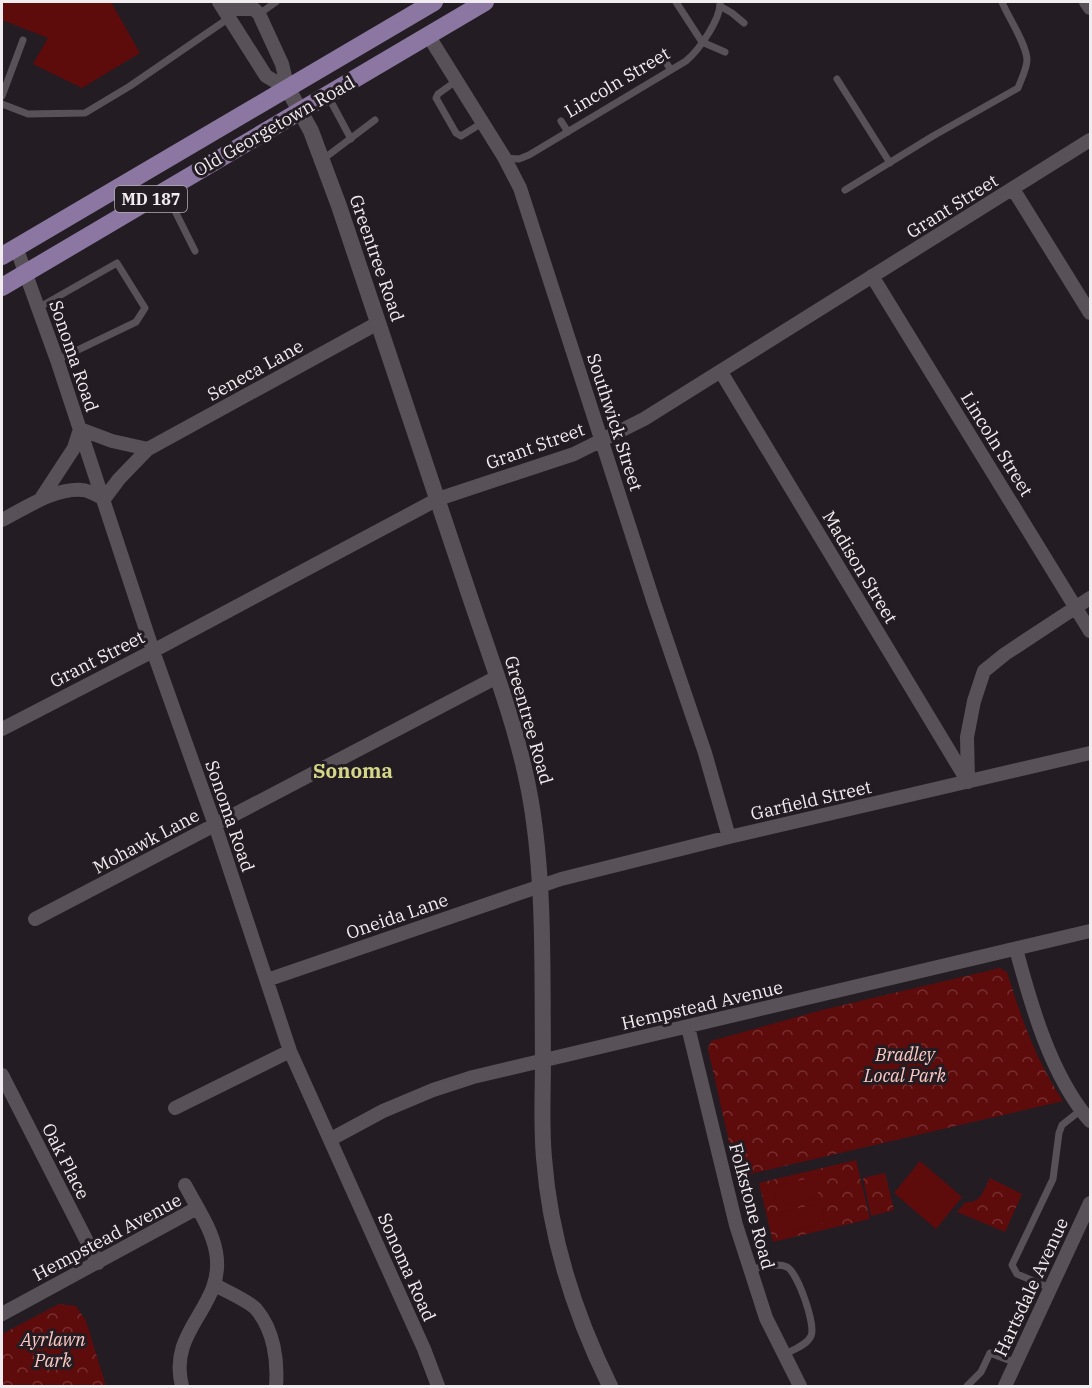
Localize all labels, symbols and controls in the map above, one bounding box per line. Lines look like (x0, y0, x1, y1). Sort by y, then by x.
street label: Lincoln Street (560, 42, 674, 122)
street label: Old Georgetown Road (189, 70, 359, 182)
street label: Grant Street (902, 169, 1002, 243)
road number: MD 187 (115, 186, 187, 212)
street label: Greentree Road (345, 192, 409, 324)
street label: Sonoma Road (44, 297, 104, 415)
street label: Seneca Lane (203, 334, 307, 406)
street label: Southwick Street (582, 350, 648, 494)
street label: Lincoln Street (956, 388, 1038, 500)
street label: Grant Street (482, 418, 588, 474)
street label: Madison Street (817, 507, 903, 627)
street label: Grant Street (46, 625, 148, 693)
street label: Greentree Road (500, 653, 558, 787)
street label: Sonoma Road (200, 757, 260, 875)
district label: Sonoma (313, 757, 393, 784)
street label: Garfield Street (748, 775, 874, 825)
street label: Mohawk Lane (89, 803, 203, 879)
street label: Oneida Lane (343, 888, 451, 944)
street label: Hempstead Avenue (619, 975, 785, 1035)
park label: Bradley Local Park (863, 1043, 947, 1087)
street label: Oak Place (37, 1119, 95, 1203)
street label: Folkstone Road (724, 1140, 780, 1272)
street label: Hempstead Avenue (29, 1188, 185, 1286)
street label: Sonoma Road (373, 1209, 441, 1325)
street label: Hartsdale Avenue (989, 1214, 1073, 1360)
park label: Ayrlawn Park (20, 1328, 86, 1372)

